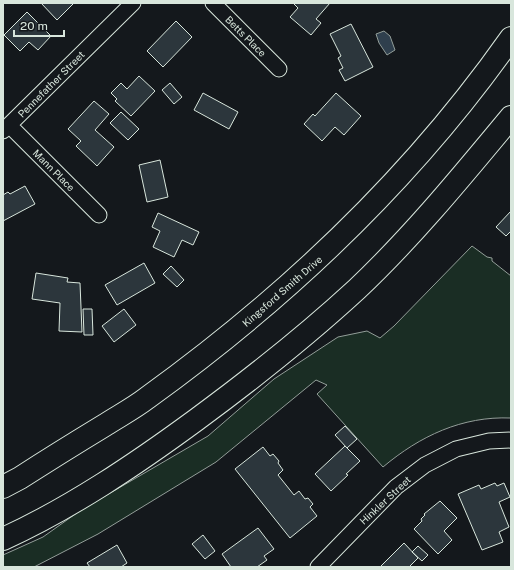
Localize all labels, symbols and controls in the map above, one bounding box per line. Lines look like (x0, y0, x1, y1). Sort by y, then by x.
scale bar (14, 12, 64, 38)
street label: Betts Place (223, 13, 269, 59)
text: 20 m (20, 19, 48, 33)
street label: Pennefather Street (15, 48, 87, 120)
street label: Mann Place (31, 147, 78, 194)
street label: Kingsford Smith Drive (240, 253, 325, 329)
street label: Hinkler Street (357, 473, 413, 527)

